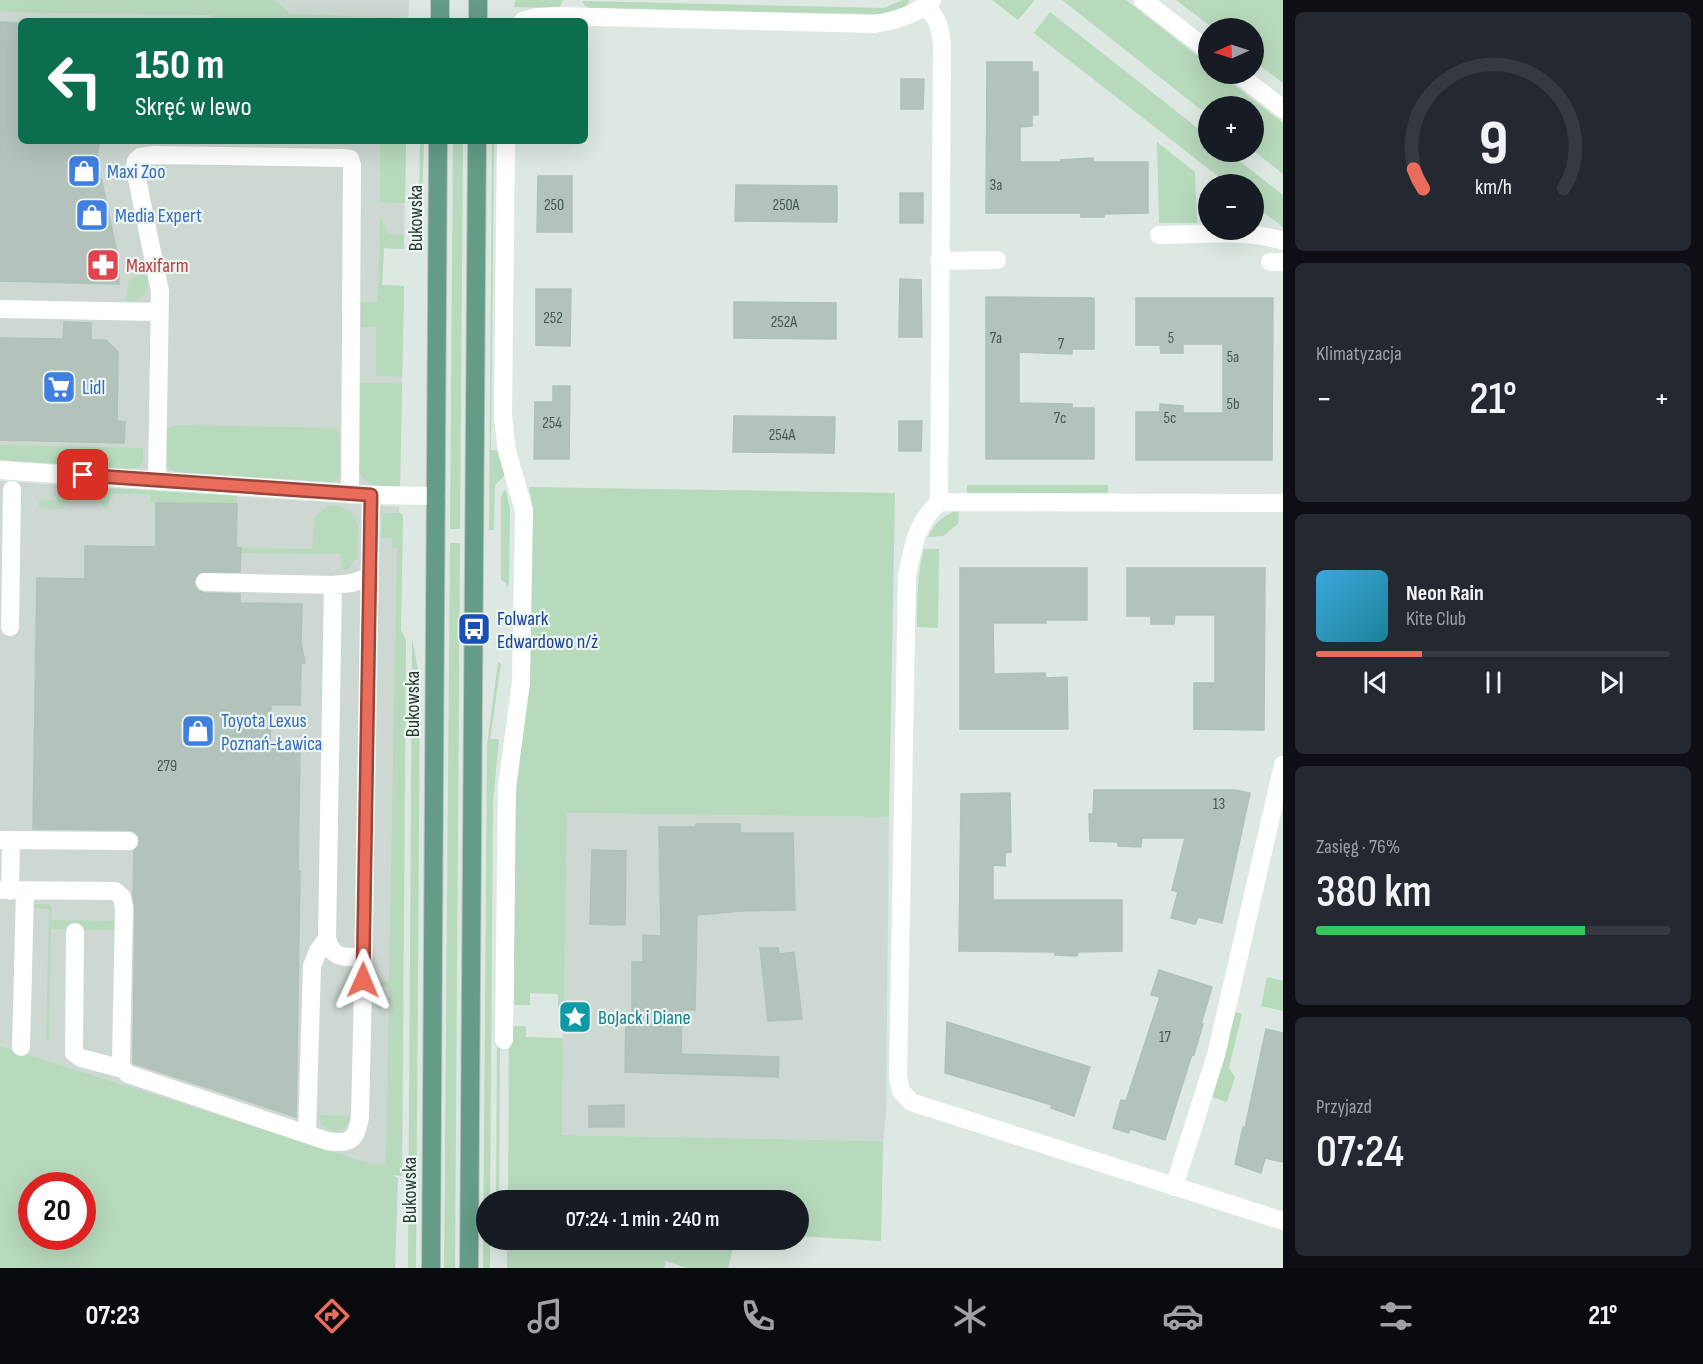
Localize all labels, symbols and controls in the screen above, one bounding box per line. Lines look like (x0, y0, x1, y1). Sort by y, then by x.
north arrow (1198, 18, 1264, 84)
map controls (1198, 18, 1264, 240)
text: 150 m (135, 40, 224, 91)
icon: left (36, 42, 114, 120)
text: Skręć w lewo (135, 91, 252, 123)
button: + (1198, 96, 1264, 162)
text: 9 (1478, 107, 1508, 182)
shop icon: Maxi Zoo (66, 153, 102, 189)
place label: Maxi Zoo (107, 160, 165, 184)
button: − (1198, 174, 1264, 240)
text: km/h (1474, 175, 1512, 200)
house number: 3a (990, 176, 1002, 195)
street label: Bukowska (404, 185, 428, 251)
house number: 250 (544, 196, 564, 215)
house number: 250A (773, 196, 800, 215)
shop icon: Media Expert (74, 197, 110, 233)
place label: Media Expert (115, 204, 202, 228)
pharmacy icon: Maxifarm (85, 247, 121, 283)
place label: Maxifarm (126, 254, 189, 278)
house number: 252 (543, 309, 563, 328)
house number: 252A (771, 313, 797, 332)
house number: 7a (990, 329, 1002, 348)
house number: 5 (1168, 329, 1174, 348)
house number: 7 (1058, 335, 1065, 354)
text: Klimatyzacja (1316, 342, 1402, 366)
house number: 5a (1227, 348, 1239, 367)
supermarket icon: Lidl (41, 369, 77, 405)
text: 21° (1469, 372, 1517, 427)
place label: Lidl (82, 376, 105, 400)
text: − (1316, 379, 1332, 419)
text: + (1654, 379, 1670, 419)
house number: 5b (1226, 395, 1240, 414)
house number: 7c (1054, 409, 1066, 428)
house number: 5c (1164, 409, 1176, 428)
house number: 254 (542, 414, 562, 433)
house number: 254A (769, 426, 795, 445)
pin (57, 449, 108, 500)
icon: arrive (66, 458, 99, 491)
text: Neon Rain (1406, 580, 1484, 607)
place label: Folwark Edwardowo n/ż (497, 607, 598, 654)
text: Kite Club (1406, 607, 1466, 631)
bus stop icon: Folwark Edwardowo n/ż (456, 611, 492, 647)
icon: previous (1359, 666, 1392, 699)
icon: pause (1477, 666, 1510, 699)
icon: next (1595, 666, 1628, 699)
street label: Bukowska (401, 671, 425, 737)
place label: Toyota Lexus Poznań-Ławica (221, 709, 322, 756)
shop icon: Toyota Lexus Poznań-Ławica (180, 713, 216, 749)
house number: 279 (157, 757, 177, 776)
house number: 13 (1213, 795, 1225, 814)
text: Zasięg · 76% (1316, 835, 1400, 859)
text: 380 km (1316, 865, 1432, 920)
position arrow (331, 948, 395, 1012)
place icon: BoJack i Diane (557, 999, 593, 1035)
place label: BoJack i Diane (598, 1006, 691, 1030)
house number: 17 (1159, 1028, 1172, 1047)
text: Przyjazd (1316, 1095, 1372, 1119)
text: 07:24 (1316, 1125, 1404, 1180)
street label: Bukowska (398, 1157, 422, 1223)
speed limit sign: 20 (18, 1172, 96, 1250)
text: 07:24 · 1 min · 240 m (566, 1206, 719, 1233)
icon: directions (311, 1295, 353, 1337)
icon: music (524, 1295, 566, 1337)
icon: phone (737, 1295, 779, 1337)
icon: climate (949, 1295, 991, 1337)
icon: car (1162, 1295, 1204, 1337)
icon: filters (1375, 1295, 1417, 1337)
text: 07:23 (85, 1300, 140, 1332)
text: 21° (1588, 1300, 1617, 1332)

